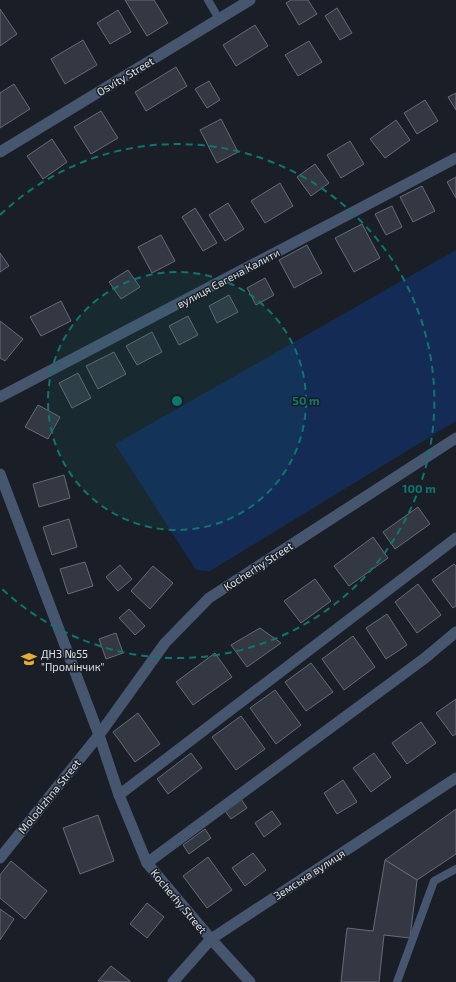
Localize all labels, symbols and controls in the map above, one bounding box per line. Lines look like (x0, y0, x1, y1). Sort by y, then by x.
street label: Osvity Street (94, 54, 156, 98)
street label: вулиця Євгена Калити (174, 245, 282, 312)
text: 50 m (292, 393, 320, 407)
centre of rings (170, 394, 184, 408)
text: 100 m (402, 481, 436, 495)
street label: Kocherhy Street (221, 539, 295, 593)
place label: ДНЗ №55 "Промінчик" (41, 647, 105, 673)
school or university icon: ДНЗ №55 "Промінчик" (20, 650, 38, 668)
street label: Molodizhna Street (15, 756, 83, 836)
street label: Земська вулиця (271, 846, 348, 903)
street label: Kocherhy Street (148, 866, 210, 936)

